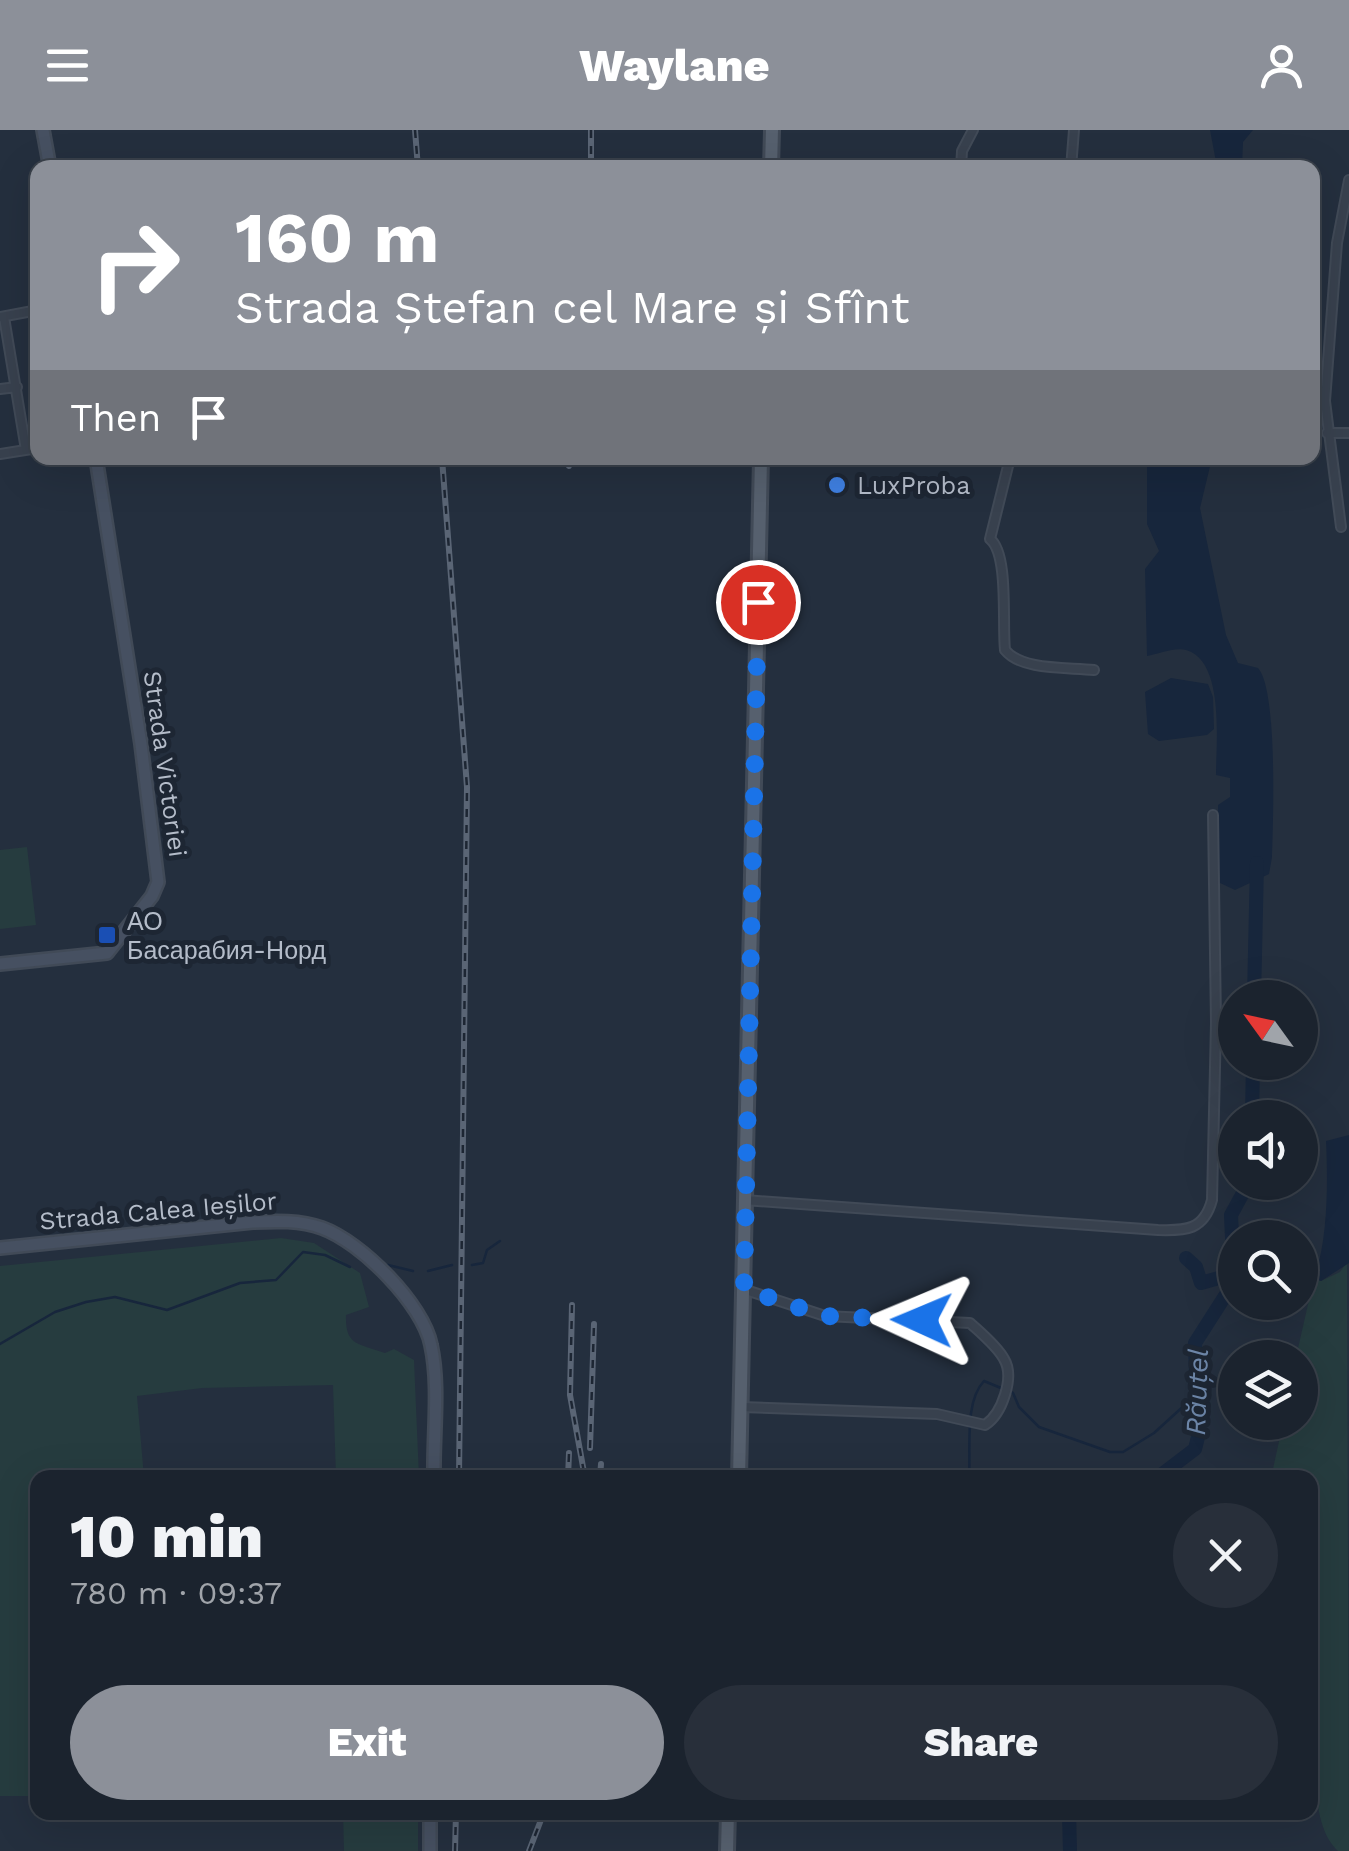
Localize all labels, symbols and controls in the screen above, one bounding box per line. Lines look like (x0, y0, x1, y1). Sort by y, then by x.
icon: menu (40, 38, 95, 93)
icon: person (1254, 38, 1309, 93)
text: Waylane (579, 39, 770, 92)
text: 160 m (235, 197, 439, 279)
icon: right (70, 200, 200, 330)
text: Strada Ștefan cel Mare și Sfînt (235, 281, 910, 334)
icon: arrive (181, 390, 236, 445)
text: Then (70, 396, 161, 440)
place label: LuxProba (857, 471, 970, 500)
marker: LuxProba (826, 474, 848, 496)
pin (716, 560, 801, 645)
icon: arrive (731, 575, 786, 630)
street label: Strada Victoriei (138, 669, 192, 859)
place label: АО Басарабия-Норд (127, 907, 326, 965)
marker: АО Басарабия-Норд (96, 924, 118, 946)
north arrow (1218, 980, 1318, 1080)
map controls (1218, 980, 1318, 1440)
button: sound (1218, 1100, 1318, 1200)
street label: Strada Calea Ieșilor (38, 1186, 278, 1236)
button: search (1218, 1220, 1318, 1320)
position arrow (870, 1268, 974, 1372)
button: layers (1218, 1340, 1318, 1440)
water label: Răuțel (1179, 1348, 1215, 1436)
text: 10 min (70, 1501, 263, 1572)
button: close (1173, 1503, 1278, 1608)
text: 780 m · 09:37 (70, 1574, 282, 1612)
button: Exit (70, 1685, 664, 1800)
button: Share (684, 1685, 1278, 1800)

